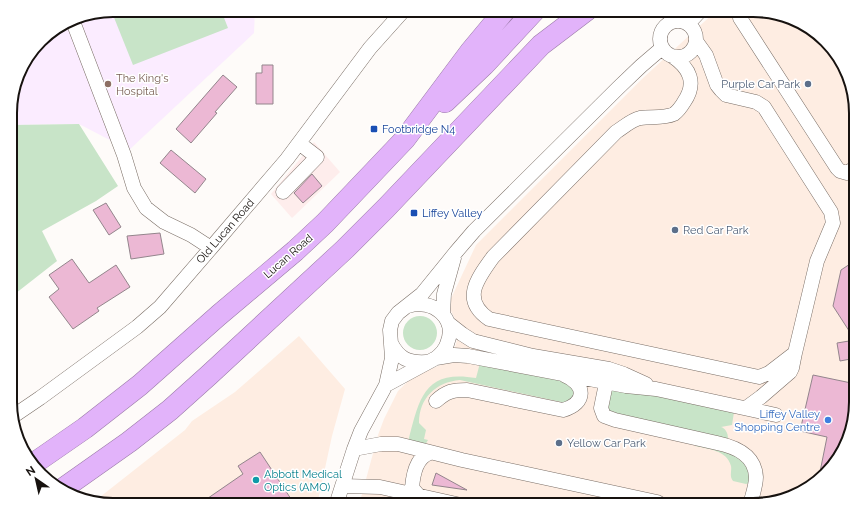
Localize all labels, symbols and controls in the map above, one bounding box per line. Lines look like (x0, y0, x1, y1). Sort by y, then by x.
place label: The King's Hospital (116, 72, 168, 98)
place label: Purple Car Park (721, 78, 800, 91)
marker: The King's Hospital (103, 79, 113, 89)
marker: Purple Car Park (803, 79, 813, 89)
place label: Footbridge N4 (382, 123, 455, 136)
marker: Footbridge N4 (369, 124, 379, 134)
street label: Old Lucan Road (194, 196, 257, 266)
place label: Liffey Valley (422, 207, 483, 220)
marker: Liffey Valley (409, 208, 419, 218)
place label: Red Car Park (683, 224, 749, 237)
marker: Red Car Park (670, 225, 680, 235)
street label: Lucan Road (261, 232, 316, 281)
place label: Liffey Valley Shopping Centre (734, 408, 821, 434)
marker: Liffey Valley Shopping Centre (823, 415, 833, 425)
place label: Yellow Car Park (567, 437, 646, 450)
marker: Yellow Car Park (554, 438, 564, 448)
north arrow (16, 459, 56, 499)
text: N (24, 463, 38, 479)
place label: Abbott Medical Optics (AMO) (264, 468, 342, 494)
marker: Abbott Medical Optics (AMO) (251, 475, 261, 485)

